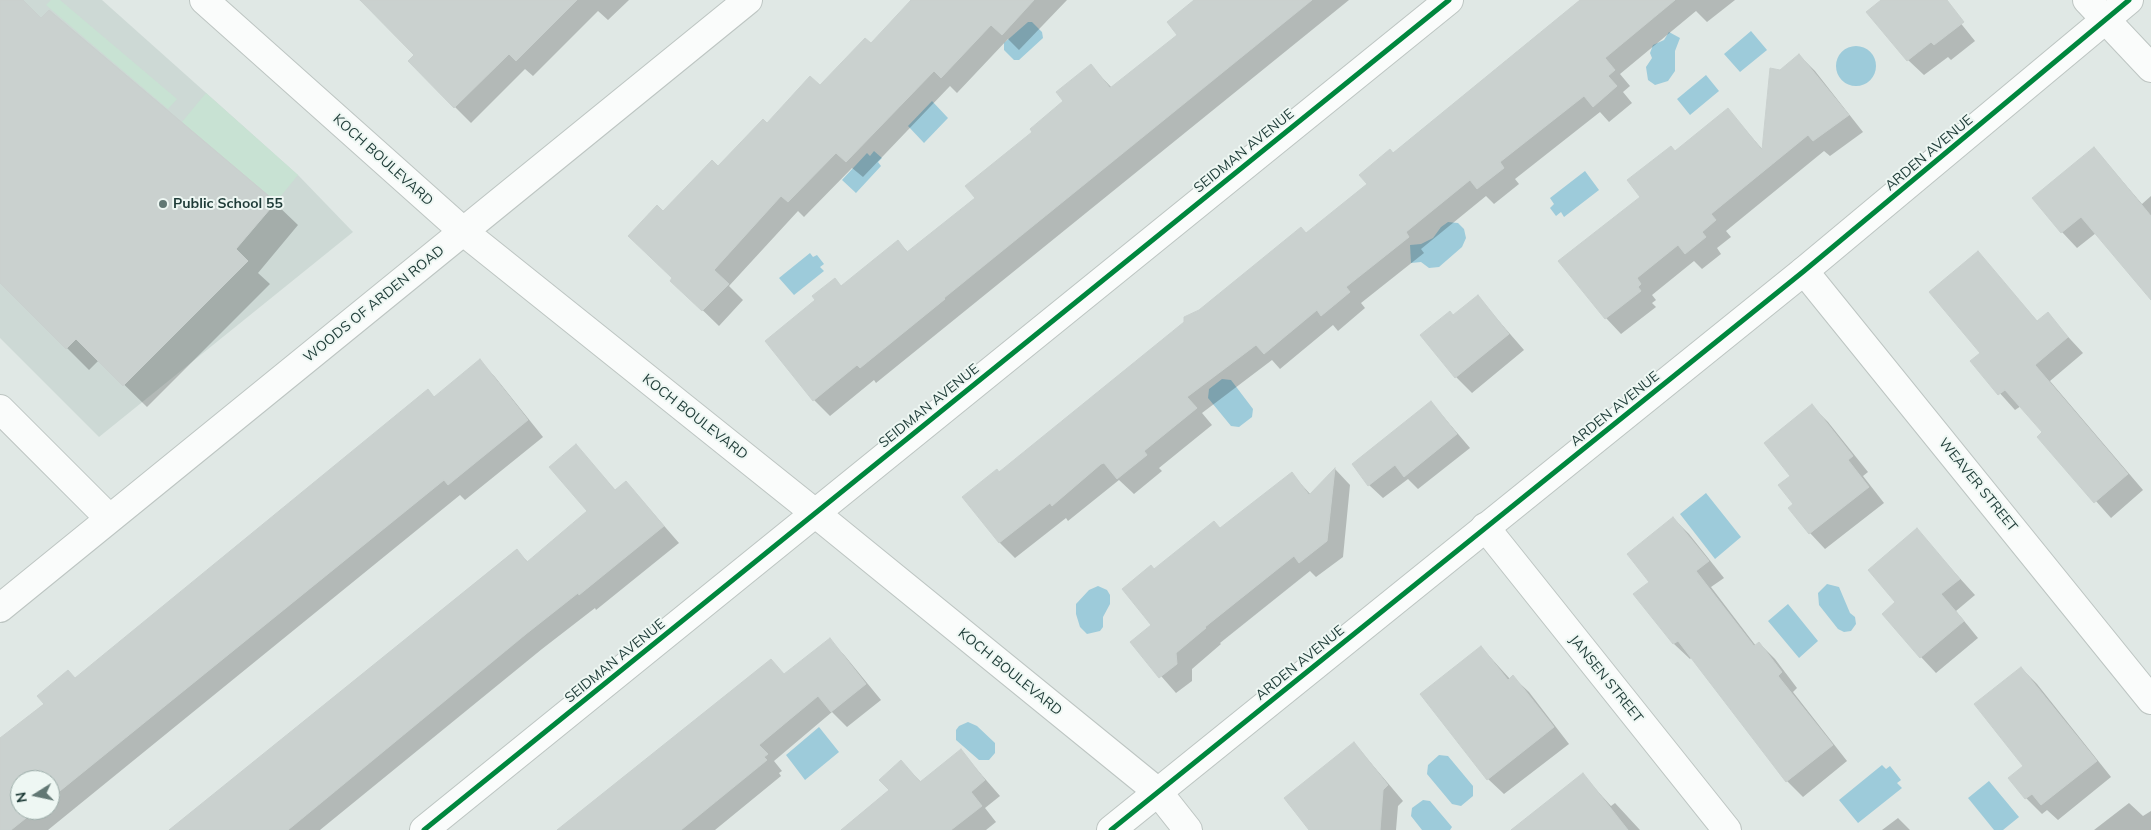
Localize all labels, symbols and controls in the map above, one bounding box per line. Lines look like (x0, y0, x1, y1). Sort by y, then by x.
street label: SEIDMAN AVENUE (1191, 105, 1297, 197)
street label: KOCH BOULEVARD (329, 111, 437, 209)
street label: ARDEN AVENUE (1882, 111, 1976, 195)
place label: Public School 55 (173, 196, 283, 212)
marker: Public School 55 (157, 198, 169, 210)
street label: WOODS OF ARDEN ROAD (300, 242, 448, 366)
street label: SEIDMAN AVENUE (876, 360, 982, 452)
street label: ARDEN AVENUE (1567, 368, 1663, 450)
street label: KOCH BOULEVARD (639, 371, 751, 463)
street label: WEAVER STREET (1935, 435, 2021, 535)
street label: SEIDMAN AVENUE (562, 615, 668, 707)
street label: ARDEN AVENUE (1252, 622, 1348, 704)
street label: KOCH BOULEVARD (955, 625, 1065, 719)
street label: JANSEN STREET (1566, 632, 1646, 726)
north arrow (10, 770, 60, 820)
text: N (11, 791, 31, 804)

